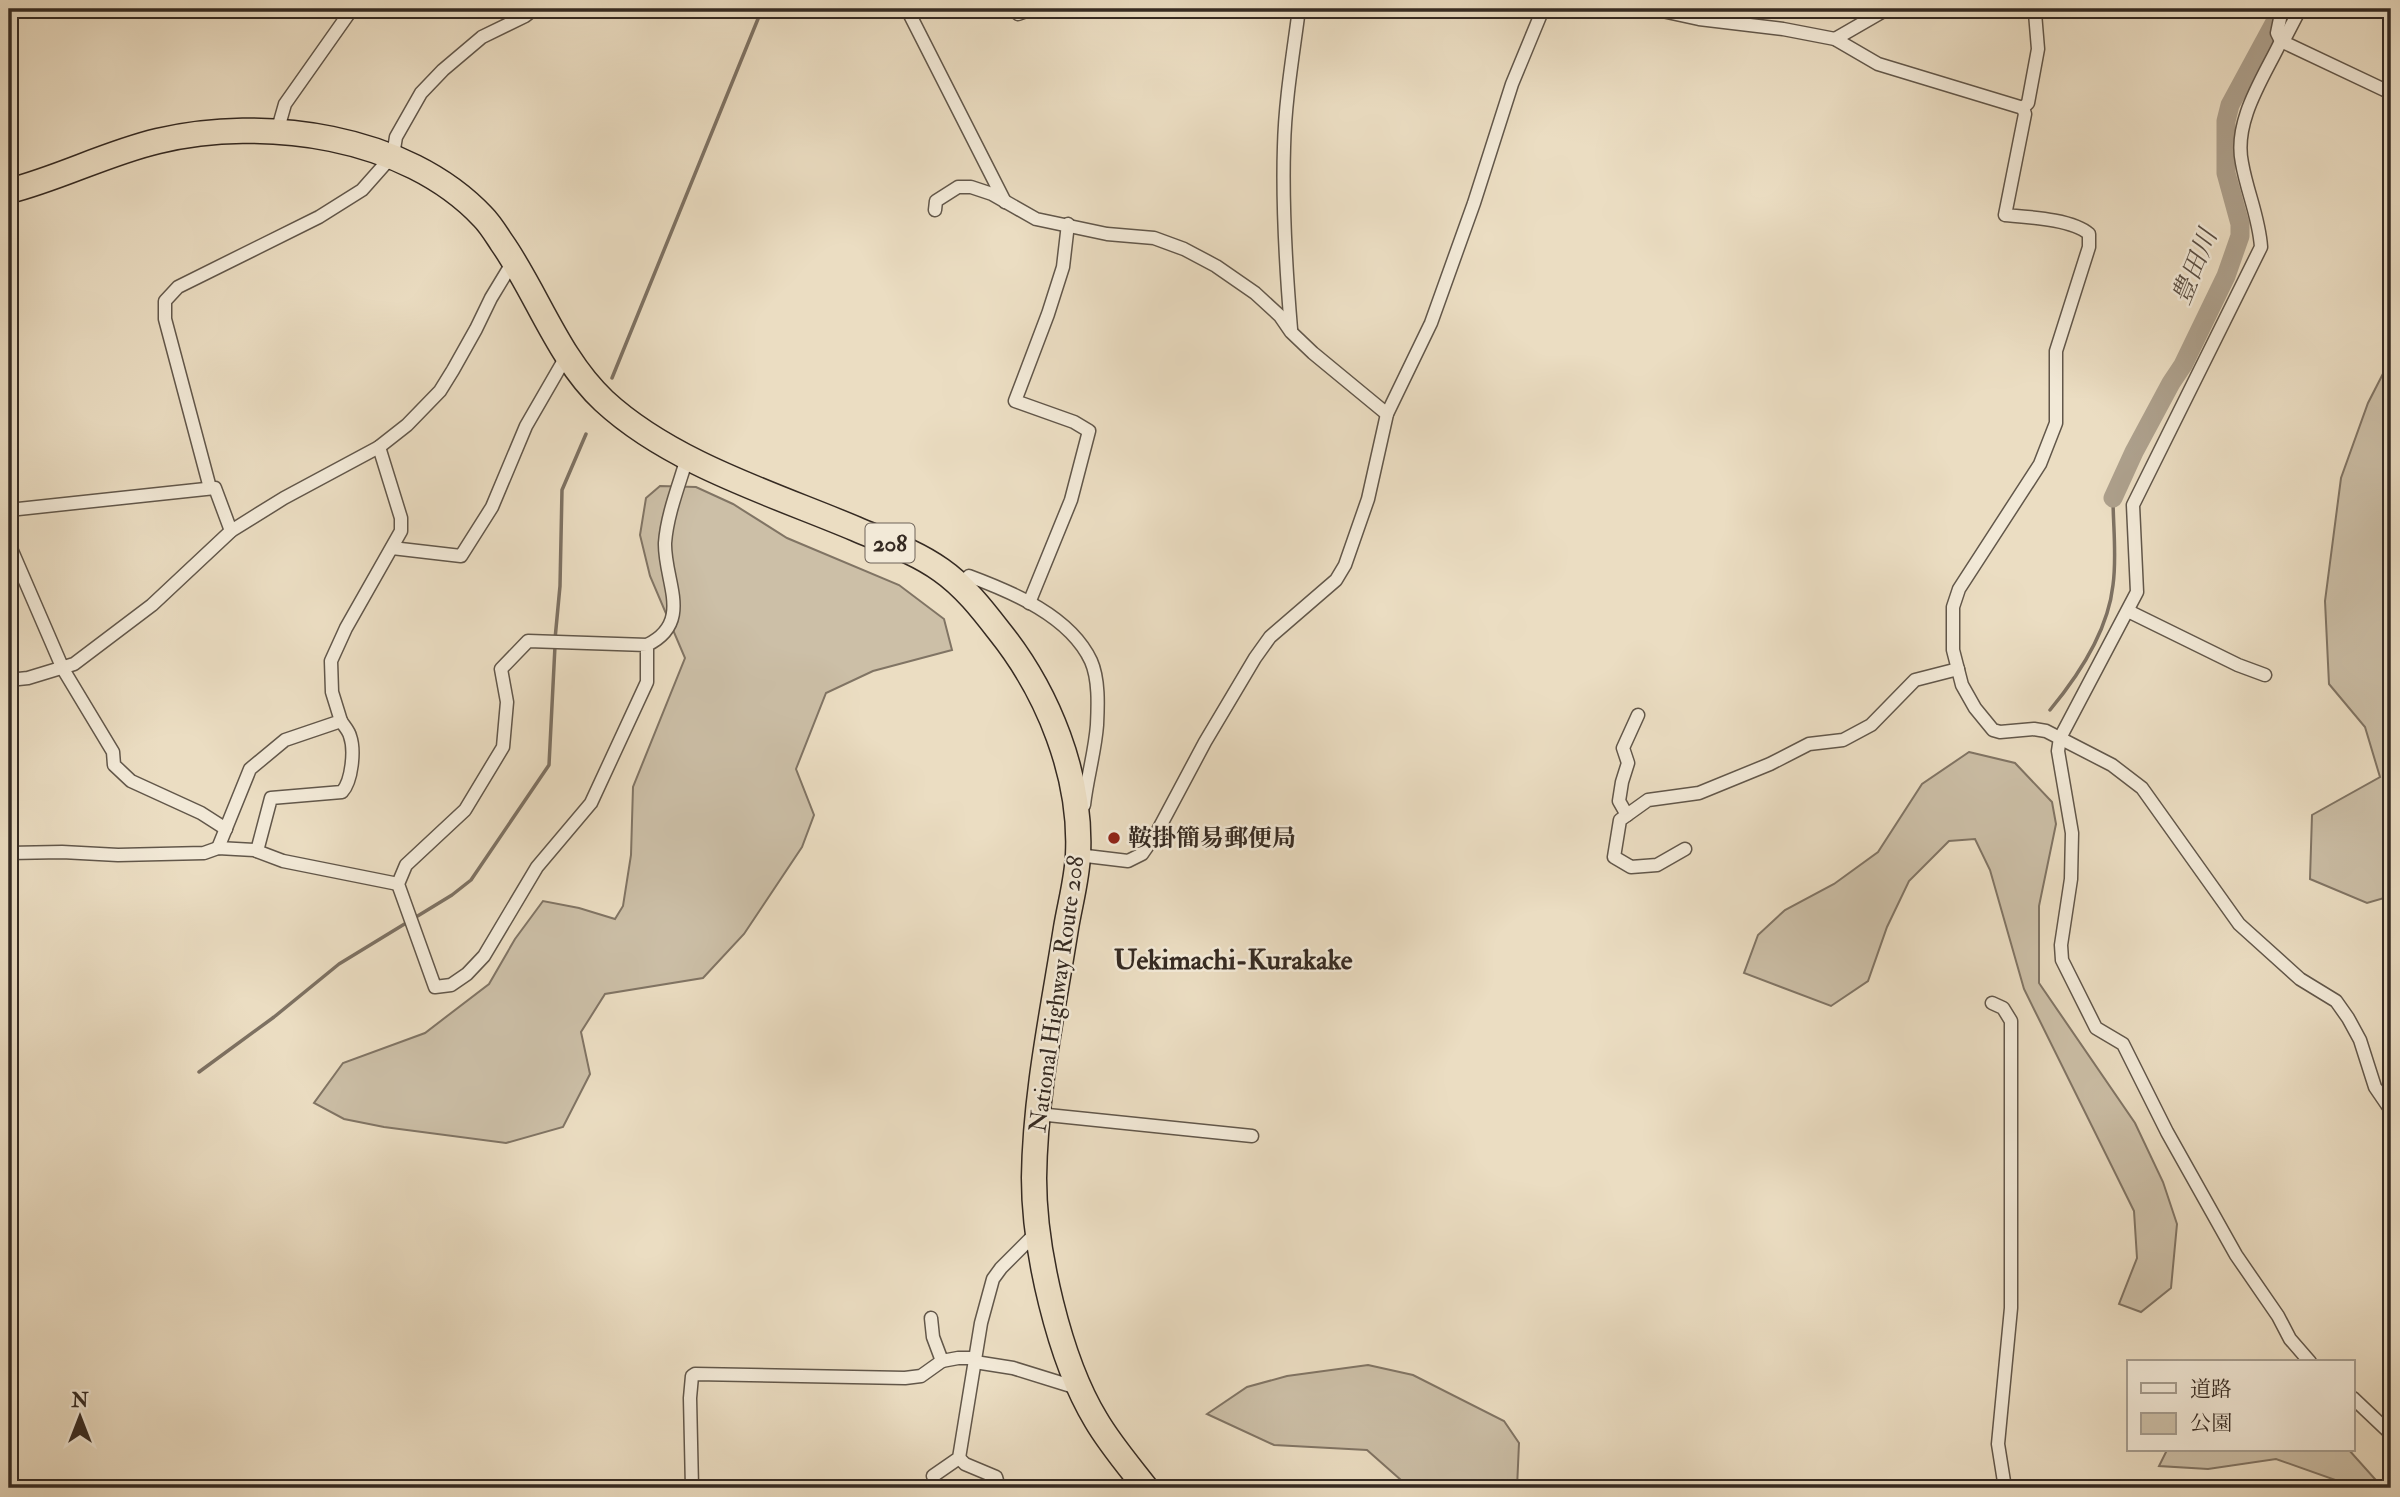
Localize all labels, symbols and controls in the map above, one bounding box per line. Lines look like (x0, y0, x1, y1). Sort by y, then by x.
water label: 豊田川 (2166, 222, 2226, 309)
road number: 208 (866, 524, 914, 562)
place label: 鞍掛簡易郵便局 (1128, 823, 1296, 854)
marker: 鞍掛簡易郵便局 (1106, 830, 1122, 846)
street label: National Highway Route 208 (1022, 854, 1092, 1134)
district label: Uekimachi-Kurakake (1114, 943, 1353, 978)
legend (2127, 1360, 2354, 1452)
text: 道路 (2190, 1376, 2232, 1403)
north arrow (46, 1382, 116, 1452)
text: N (70, 1389, 89, 1413)
text: 公園 (2190, 1410, 2232, 1437)

